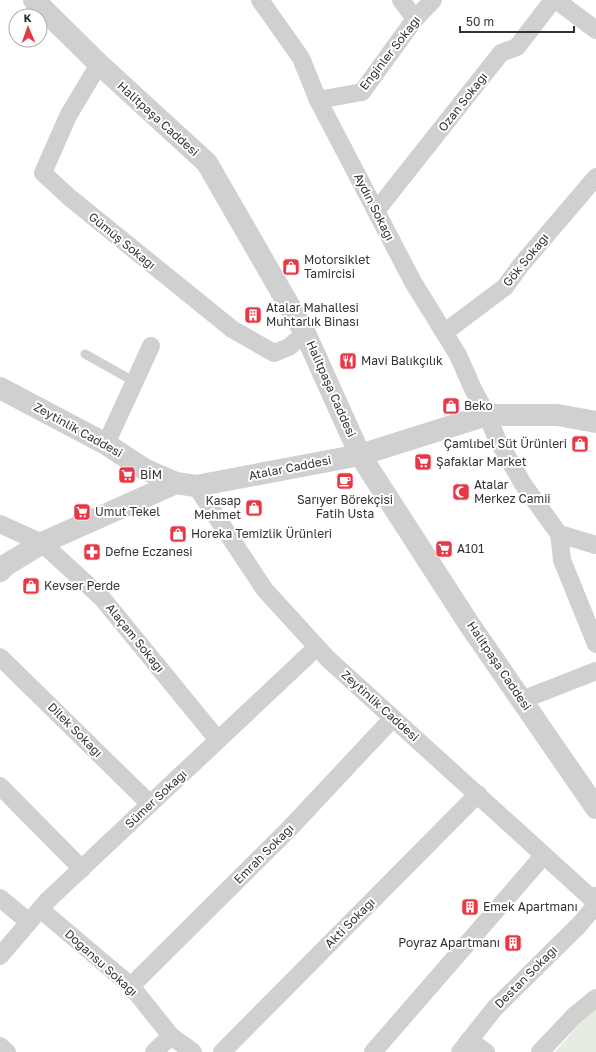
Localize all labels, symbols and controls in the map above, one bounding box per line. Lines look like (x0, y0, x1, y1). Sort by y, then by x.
north arrow (8, 8, 48, 48)
scale bar (460, 8, 574, 34)
text: K (23, 11, 32, 24)
street label: Enginler Sokağı (356, 13, 423, 93)
text: 50 m (466, 14, 494, 29)
street label: Ozan Sokağı (435, 69, 490, 134)
street label: Halitpaşa Caddesi (115, 78, 202, 159)
street label: Aydın Sokağı (351, 171, 398, 243)
street label: Gümüş Sokağı (86, 209, 159, 272)
street label: Gök Sokağı (500, 230, 552, 289)
place label: Motorsiklet Tamircisi (304, 252, 370, 281)
shop icon: Motorsiklet Tamircisi (281, 257, 301, 277)
place label: Atalar Mahallesi Muhtarlık Binası (266, 300, 359, 329)
building icon: Atalar Mahallesi Muhtarlık Binası (243, 305, 263, 325)
street label: Halitpaşa Caddesi (303, 338, 360, 439)
restaurant icon: Mavi Balıkçılık (338, 351, 358, 371)
place label: Mavi Balıkçılık (361, 353, 443, 368)
shop icon: Beko (441, 396, 461, 416)
place label: Beko (464, 398, 493, 413)
street label: Zeytinlik Caddesi (31, 399, 125, 460)
shop icon: Çamlıbel Süt Ürünleri (570, 434, 590, 454)
place label: Çamlıbel Süt Ürünleri (444, 436, 567, 451)
street label: Atalar Caddesi (247, 452, 332, 483)
supermarket icon: Şafaklar Market (413, 452, 433, 472)
place label: Şafaklar Market (436, 454, 527, 469)
supermarket icon: BİM (117, 465, 137, 485)
place label: BİM (140, 467, 162, 482)
cafe icon: Sarıyer Börekçisi Fatih Usta (335, 471, 355, 491)
place label: Atalar Merkez Camii (474, 477, 551, 506)
mosque icon: Atalar Merkez Camii (451, 482, 471, 502)
place label: Sarıyer Börekçisi Fatih Usta (297, 492, 393, 521)
place label: Kasap Mehmet (194, 493, 241, 522)
shop icon: Kasap Mehmet (244, 498, 264, 518)
supermarket icon: Umut Tekel (72, 502, 92, 522)
place label: Umut Tekel (95, 504, 160, 519)
shop icon: Horeka Temizlik Ürünleri (168, 524, 188, 544)
place label: Horeka Temizlik Ürünleri (191, 526, 332, 541)
supermarket icon: A101 (434, 539, 454, 559)
place label: A101 (457, 541, 484, 556)
pharmacy icon: Defne Eczanesi (82, 542, 102, 562)
place label: Defne Eczanesi (105, 544, 193, 559)
shop icon: Kevser Perde (21, 576, 41, 596)
place label: Kevser Perde (44, 578, 120, 593)
street label: Alaçam Sokağı (103, 600, 168, 675)
street label: Halitpaşa Caddesi (464, 618, 535, 713)
street label: Zeytinlik Caddesi (338, 667, 422, 744)
street label: Dilek Sokağı (45, 699, 106, 760)
street label: Sümer Sokağı (122, 766, 190, 831)
street label: Emrah Sokağı (231, 821, 297, 887)
street label: Akti Sokağı (321, 894, 378, 951)
building icon: Emek Apartmanı (460, 897, 480, 917)
place label: Emek Apartmanı (483, 899, 578, 914)
street label: Doğansu Sokağı (62, 926, 141, 999)
building icon: Poyraz Apartmanı (503, 933, 523, 953)
place label: Poyraz Apartmanı (398, 935, 500, 950)
street label: Destan Sokağı (491, 942, 560, 1011)

